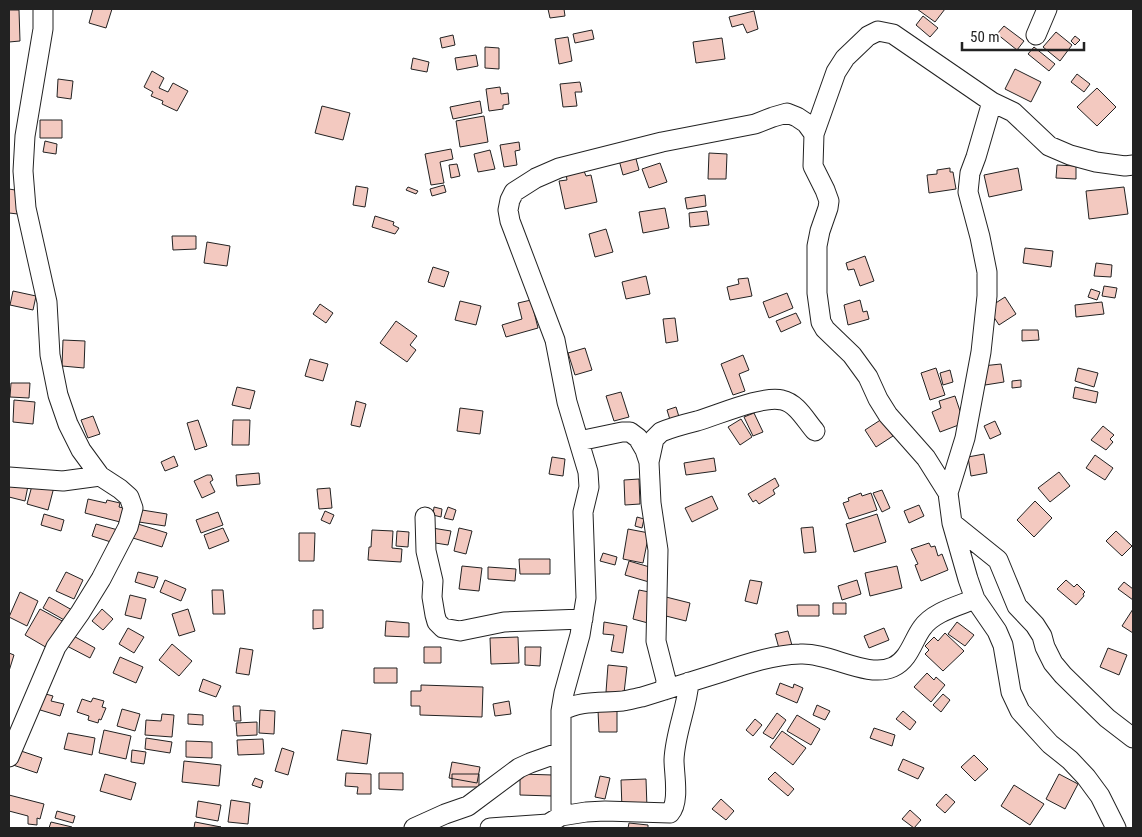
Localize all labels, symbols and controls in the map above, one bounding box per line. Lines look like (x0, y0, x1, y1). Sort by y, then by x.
scale bar (962, 20, 1084, 52)
text: 50 m (970, 28, 1000, 46)

